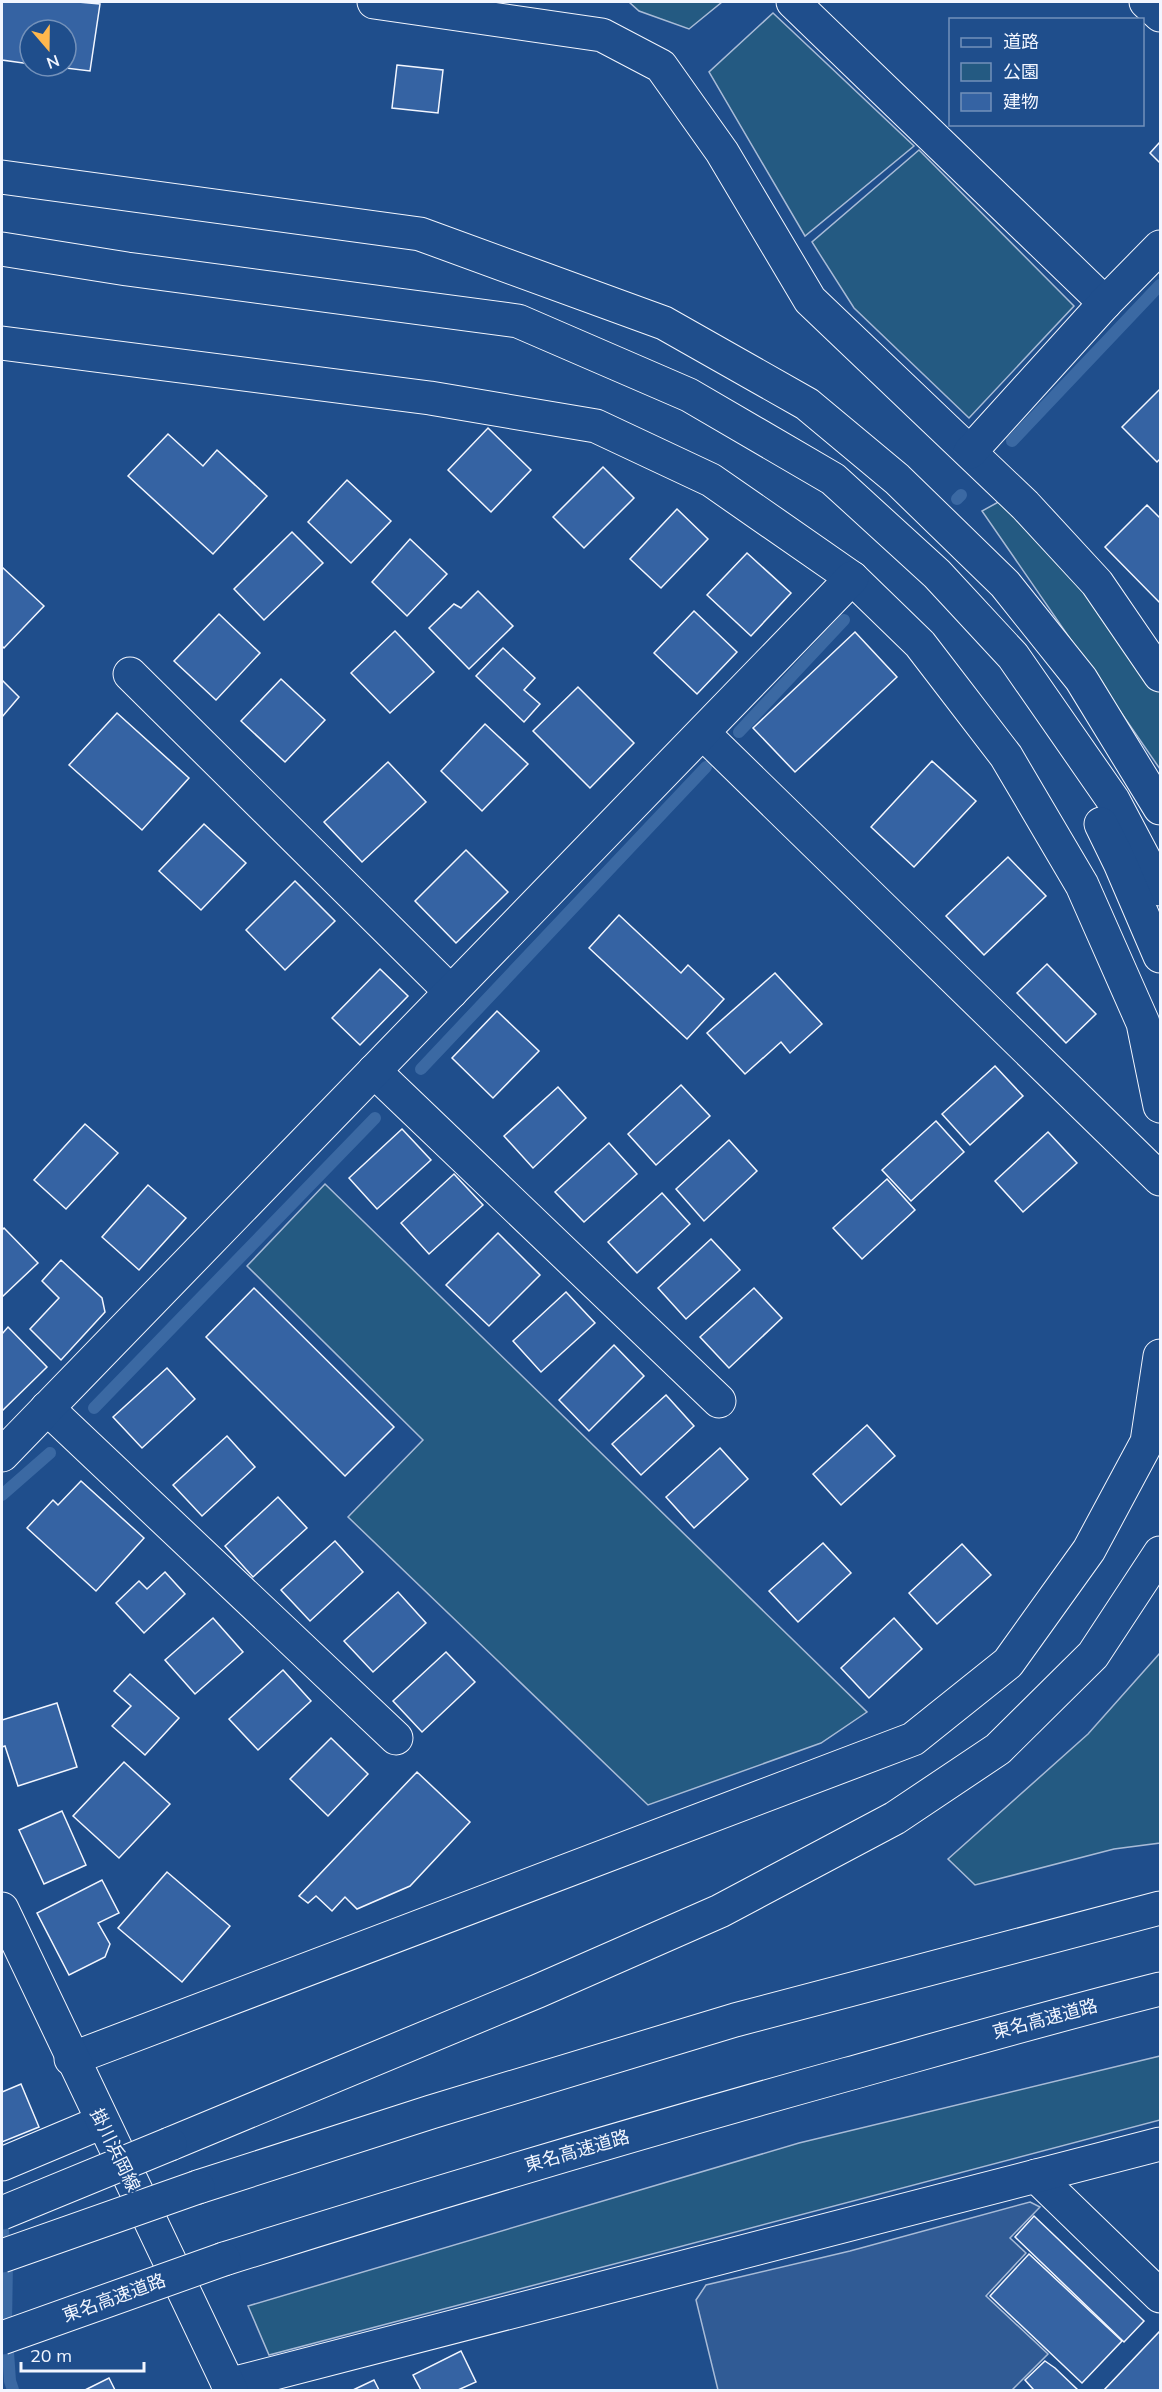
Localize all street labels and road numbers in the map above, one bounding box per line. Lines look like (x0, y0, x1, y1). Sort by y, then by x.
street label: 東名高速道路 (990, 1993, 1100, 2044)
street label: 掛川浜岡線 (85, 2104, 146, 2195)
street label: 東名高速道路 (522, 2125, 632, 2176)
street label: 東名高速道路 (59, 2268, 169, 2327)

